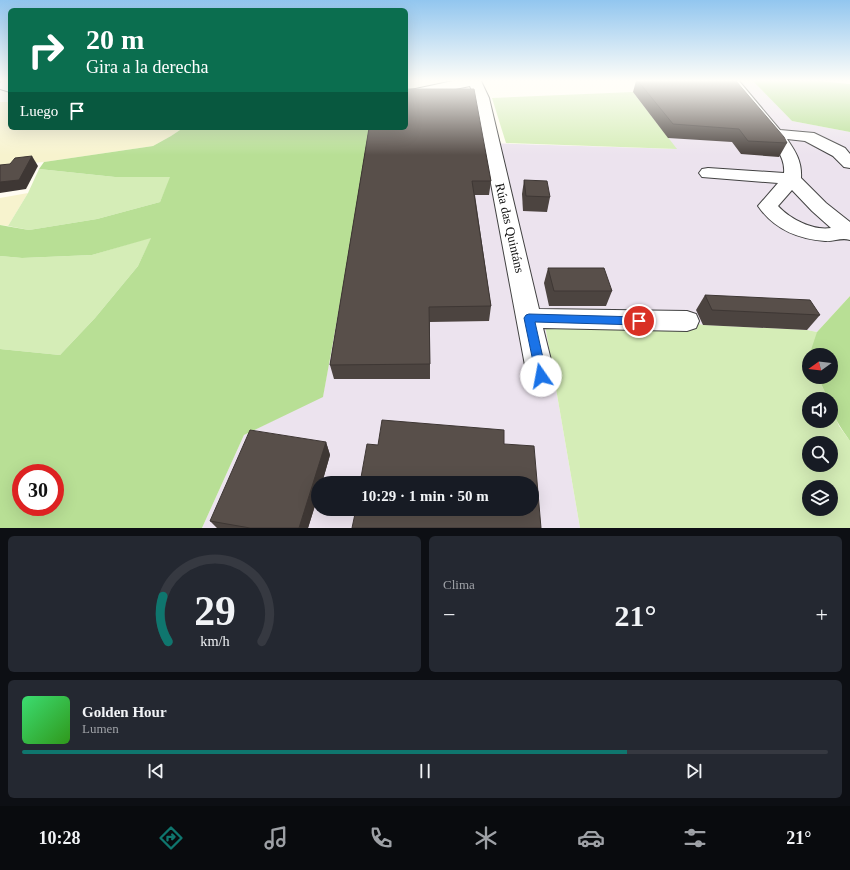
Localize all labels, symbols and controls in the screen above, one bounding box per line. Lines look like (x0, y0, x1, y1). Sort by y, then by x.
icon: right (20, 24, 72, 76)
text: 20 m (86, 24, 144, 55)
text: Gira a la derecha (86, 57, 208, 77)
icon: arrive (66, 100, 88, 122)
text: Luego (20, 103, 58, 119)
street label: Rúa das Quintáns (492, 182, 528, 274)
pin (622, 304, 656, 338)
icon: arrive (628, 310, 650, 332)
north arrow (802, 348, 838, 384)
map controls (802, 348, 838, 516)
position arrow (520, 355, 562, 397)
button: sound (802, 392, 838, 428)
button: search (802, 436, 838, 472)
speed limit sign: 30 (12, 464, 64, 516)
button: layers (802, 480, 838, 516)
text: 10:29 · 1 min · 50 m (361, 488, 489, 504)
text: Clima (443, 577, 475, 592)
text: 29 (194, 588, 235, 634)
text: 21° (615, 599, 657, 632)
text: − (443, 602, 455, 627)
text: + (816, 602, 828, 627)
text: km/h (200, 633, 229, 649)
text: Golden Hour (82, 704, 167, 720)
text: Lumen (82, 721, 119, 736)
icon: previous (145, 760, 167, 782)
icon: pause (414, 760, 436, 782)
icon: next (683, 760, 705, 782)
icon: directions (157, 824, 185, 852)
icon: music (262, 824, 290, 852)
icon: phone (367, 824, 395, 852)
icon: climate (472, 824, 500, 852)
icon: car (577, 824, 605, 852)
icon: filters (681, 824, 709, 852)
text: 10:28 (38, 828, 80, 848)
text: 21° (786, 828, 812, 848)

